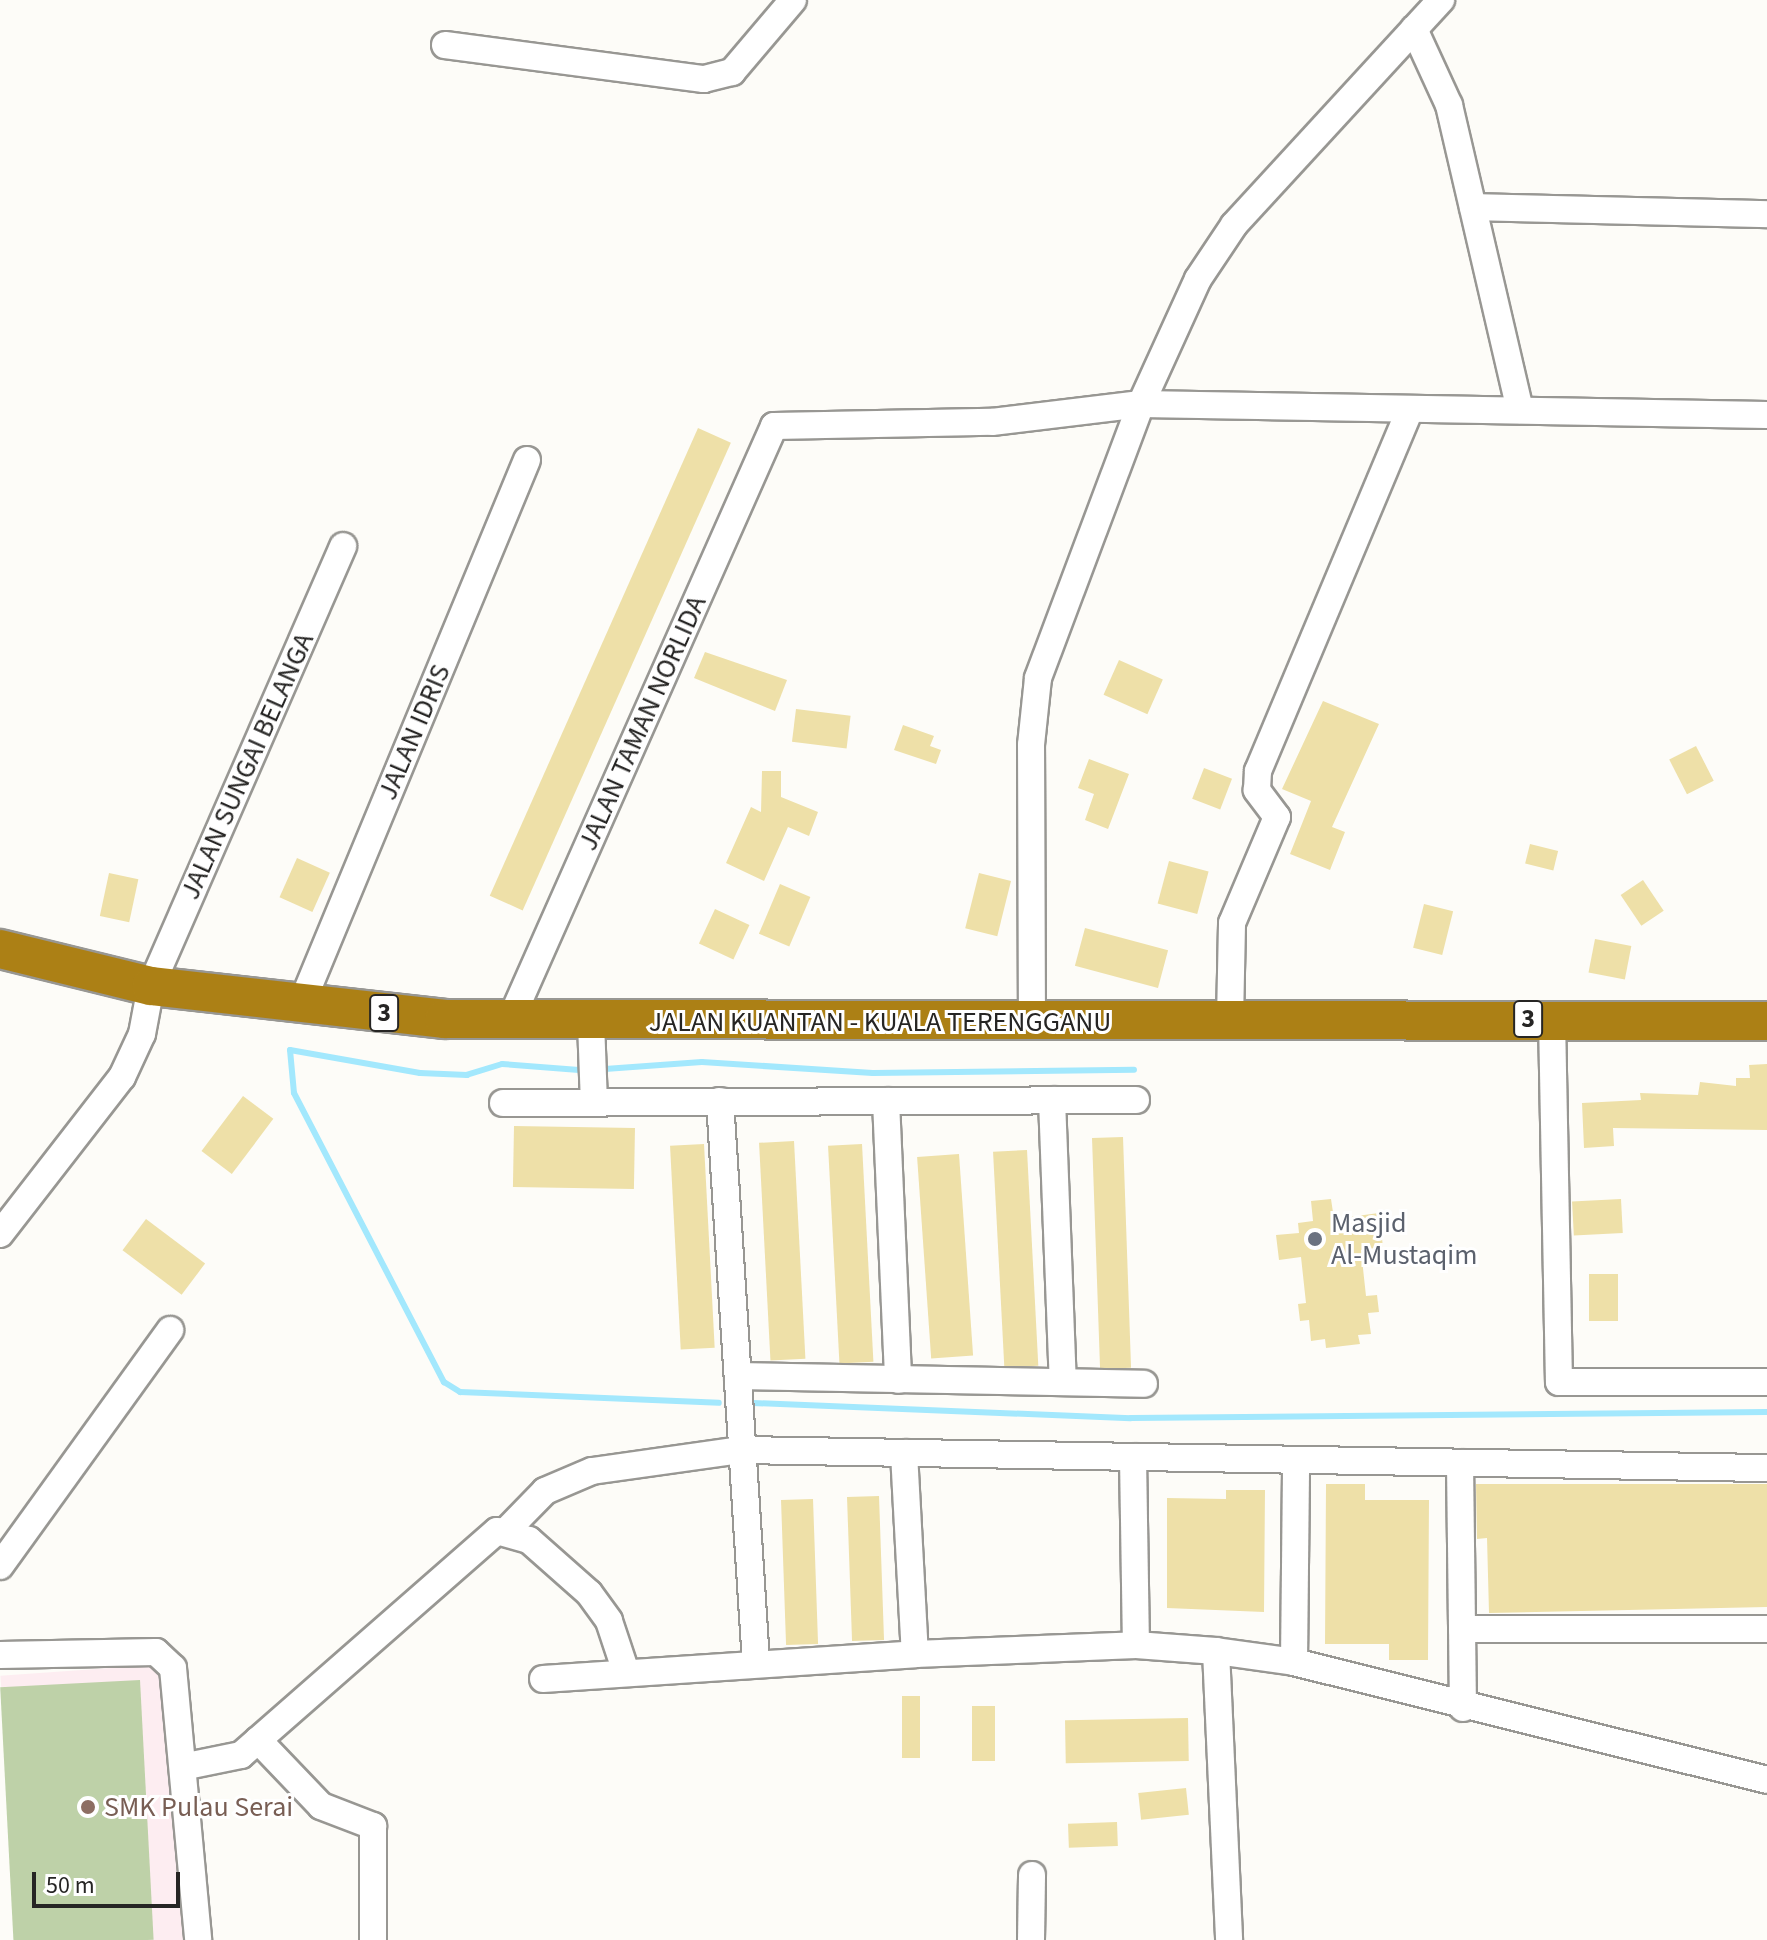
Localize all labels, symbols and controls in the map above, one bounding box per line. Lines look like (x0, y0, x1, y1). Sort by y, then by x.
street label: JALAN TAMAN NORLIDA (571, 590, 713, 856)
street label: JALAN SUNGAI BELANGA (173, 627, 321, 905)
street label: JALAN IDRIS (370, 659, 458, 805)
road number: 3 (368, 991, 400, 1035)
road number: 3 (1512, 997, 1544, 1041)
street label: JALAN KUANTAN - KUALA TERENGGANU (649, 1005, 1111, 1039)
place label: Masjid Al-Mustaqim (1331, 1206, 1477, 1272)
marker: Masjid Al-Mustaqim (1306, 1230, 1324, 1248)
place label: SMK Pulau Serai (104, 1790, 293, 1824)
marker: SMK Pulau Serai (79, 1798, 97, 1816)
scale bar (36, 1856, 184, 1906)
text: 50 m (46, 1868, 95, 1903)

